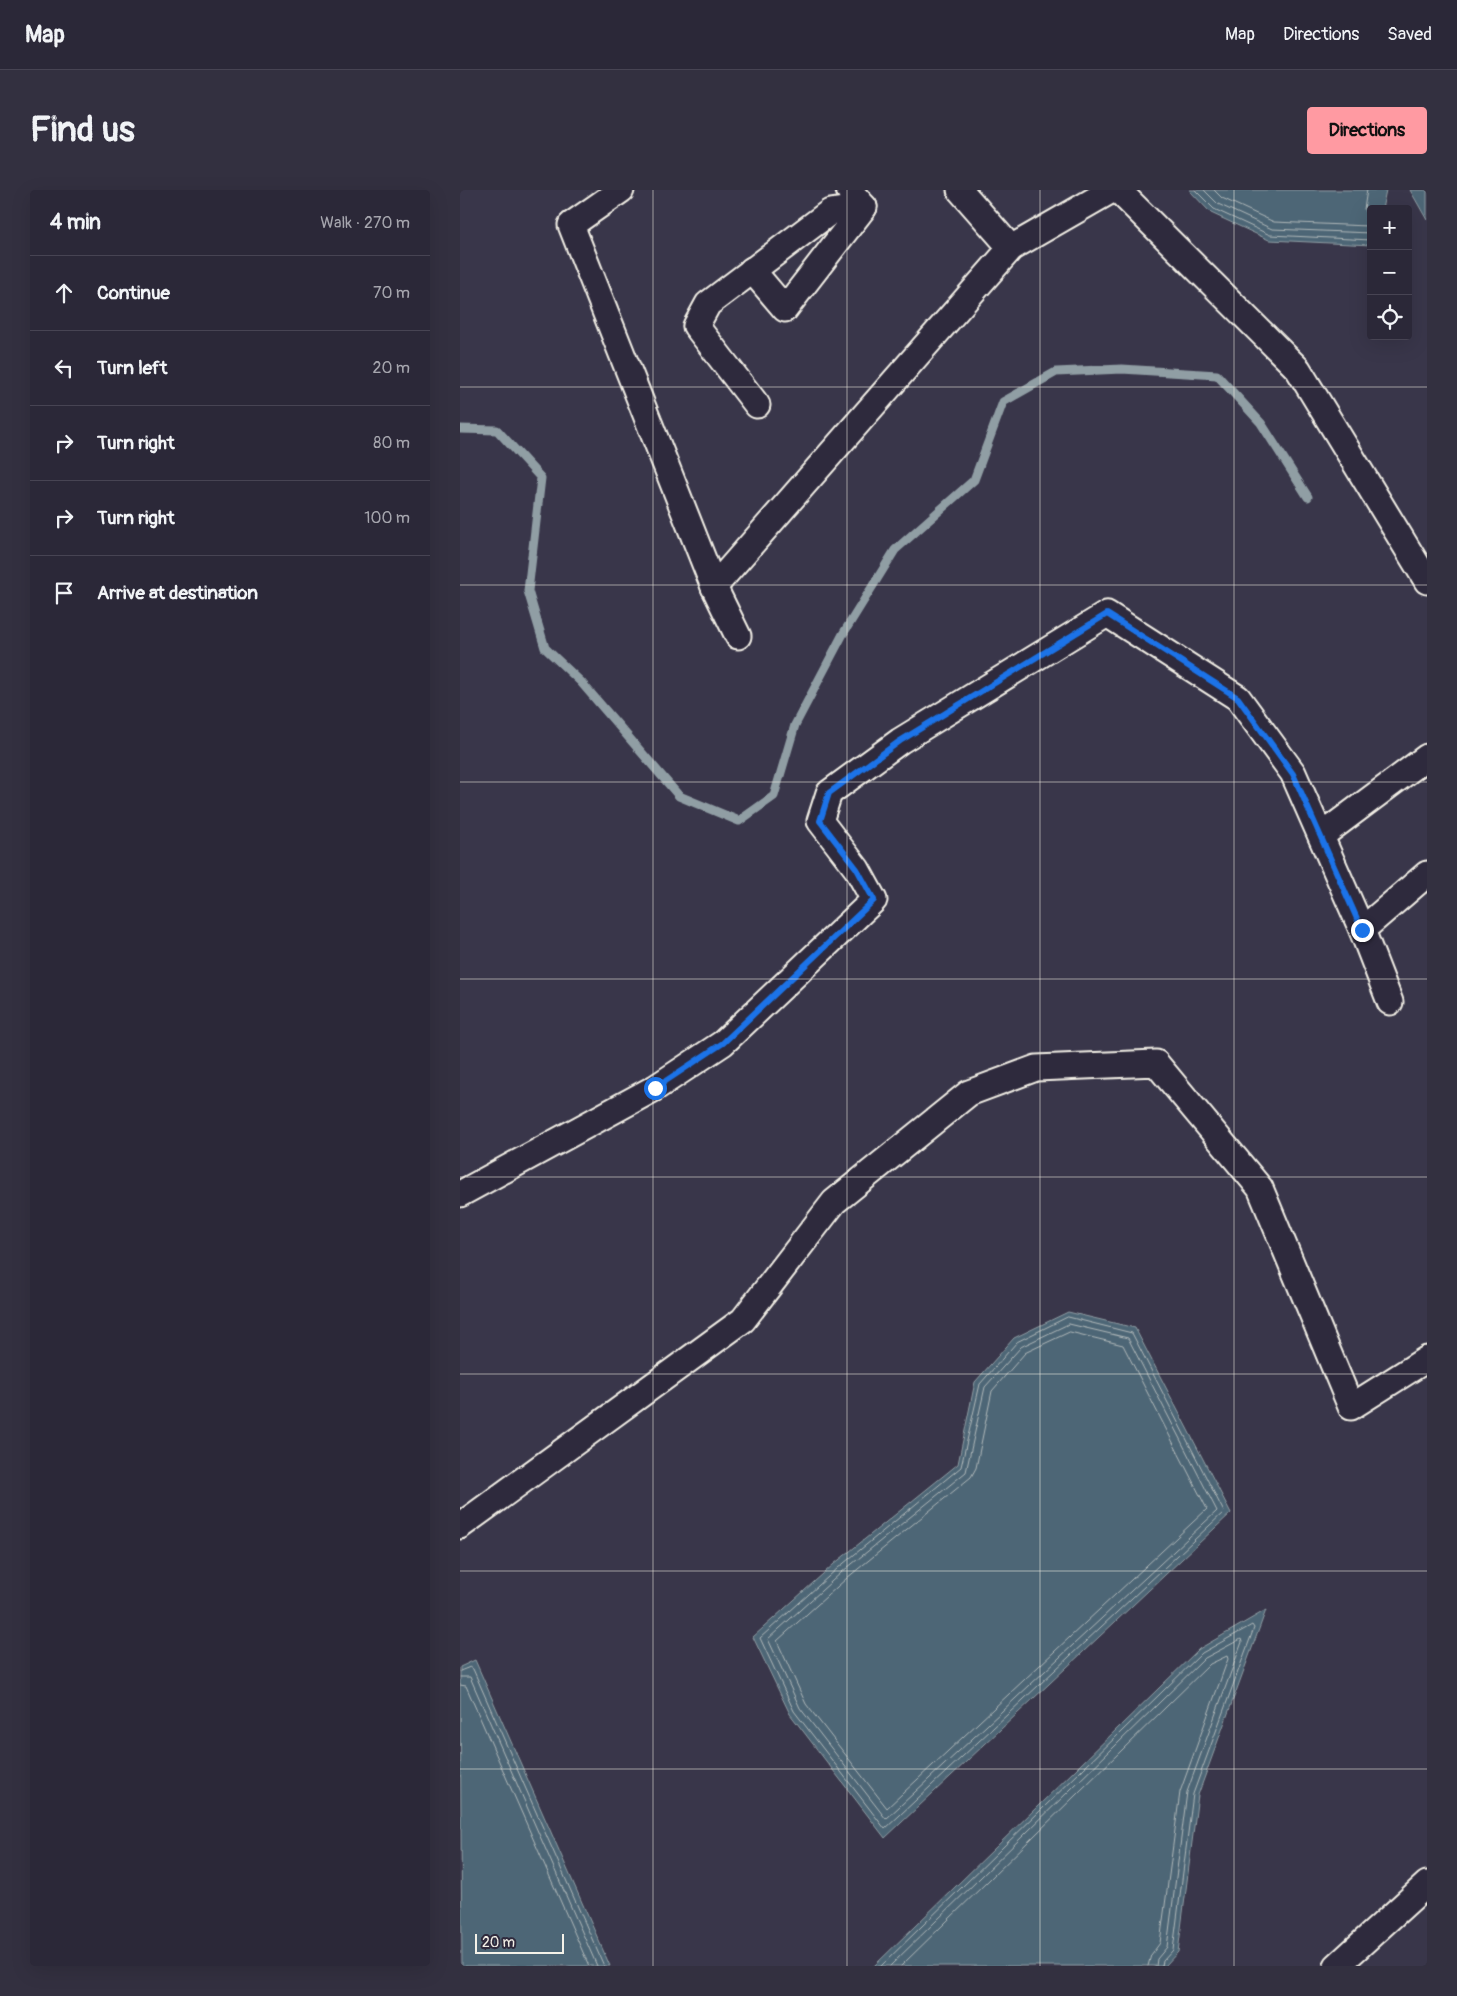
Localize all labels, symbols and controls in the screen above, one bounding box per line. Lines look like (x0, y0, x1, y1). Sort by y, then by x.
text: Map (25, 20, 65, 49)
text: Map (1225, 23, 1255, 46)
text: Directions (1283, 23, 1359, 46)
text: Saved (1387, 23, 1432, 46)
button: Directions (1307, 107, 1427, 154)
text: Find us (30, 108, 135, 152)
map controls (1367, 205, 1412, 340)
button: + (1367, 205, 1412, 250)
text: 4 min (50, 209, 101, 236)
text: Walk · 270 m (320, 213, 410, 233)
button: − (1367, 250, 1412, 295)
icon: ahead (50, 279, 78, 307)
text: Continue (97, 281, 170, 305)
text: 70 m (373, 283, 410, 303)
button: locate (1367, 295, 1412, 340)
icon: left (50, 354, 78, 382)
text: Turn left (97, 356, 167, 380)
text: 20 m (372, 358, 410, 378)
icon: right (50, 429, 78, 457)
text: Turn right (97, 431, 175, 455)
text: 80 m (373, 433, 410, 453)
icon: right (50, 504, 78, 532)
text: Turn right (97, 506, 175, 530)
text: 100 m (364, 508, 410, 528)
icon: arrive (50, 579, 78, 607)
text: Arrive at destination (97, 581, 258, 605)
route end (1351, 919, 1374, 942)
route start (644, 1077, 667, 1100)
scale bar (475, 1931, 564, 1954)
text: 20 m (482, 1934, 515, 1951)

